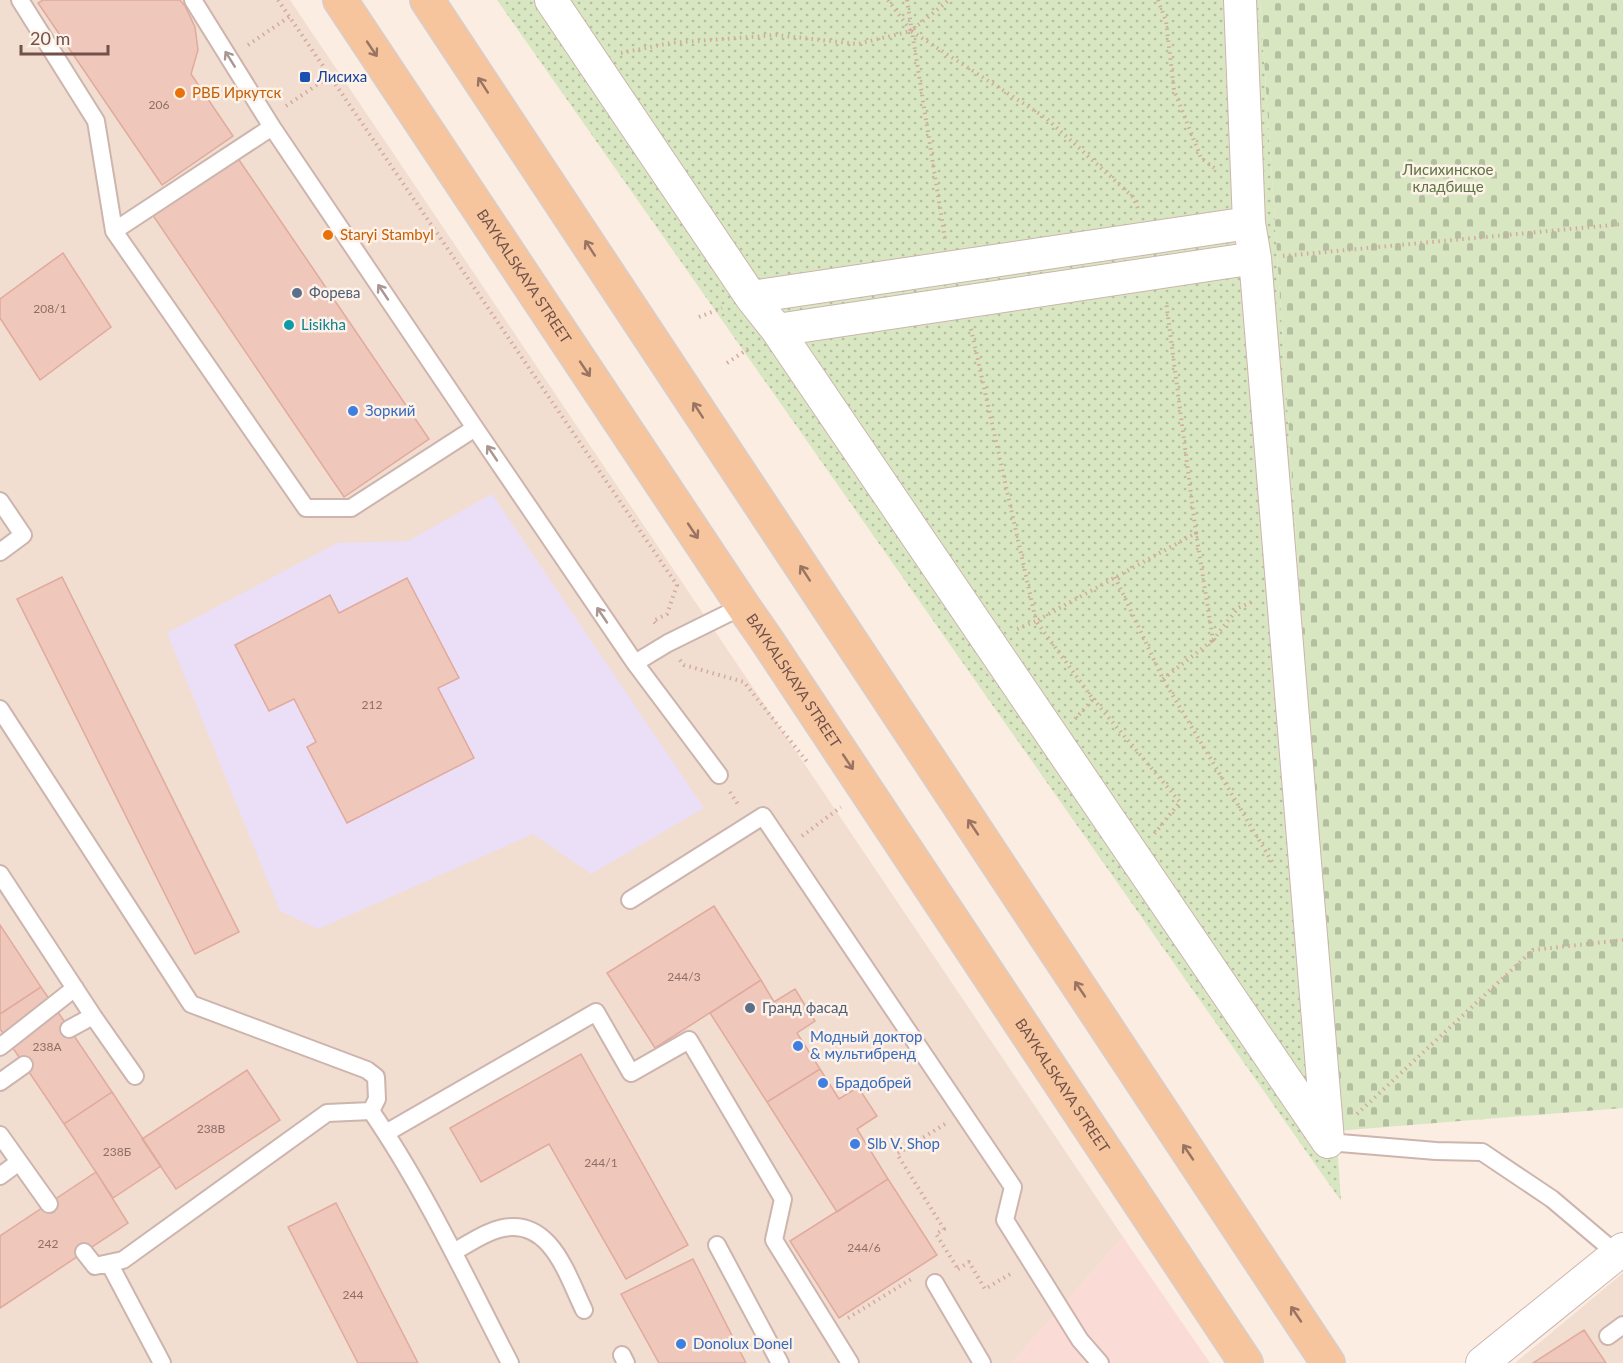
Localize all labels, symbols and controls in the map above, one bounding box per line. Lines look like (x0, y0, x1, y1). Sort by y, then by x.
scale bar (21, 18, 108, 56)
text: 20 m (30, 27, 70, 49)
one-way arrow (366, 40, 378, 56)
one-way arrow (223, 51, 235, 68)
place label: Лисиха (316, 67, 367, 85)
marker: Лисиха (298, 70, 312, 84)
one-way arrow (477, 77, 489, 94)
place label: РВБ Иркутск (192, 83, 282, 101)
marker: РВБ Иркутск (173, 86, 187, 100)
house number: 206 (149, 97, 169, 112)
park label: Лисихинское кладбище (1402, 160, 1493, 195)
street label: BAYKALSKAYA STREET (474, 205, 576, 347)
place label: Staryi Stambyl (340, 225, 434, 243)
marker: Staryi Stambyl (321, 228, 335, 242)
one-way arrow (584, 240, 596, 256)
place label: Форева (309, 283, 360, 301)
one-way arrow (377, 284, 389, 300)
marker: Форева (290, 286, 304, 300)
house number: 208/1 (33, 301, 67, 316)
place label: Lisikha (301, 315, 346, 333)
marker: Lisikha (282, 318, 296, 332)
one-way arrow (579, 360, 591, 376)
place label: Зоркий (365, 401, 415, 419)
one-way arrow (691, 402, 704, 419)
marker: Зоркий (346, 404, 360, 418)
one-way arrow (486, 446, 498, 462)
one-way arrow (687, 522, 699, 539)
one-way arrow (799, 565, 811, 582)
one-way arrow (596, 607, 608, 623)
street label: BAYKALSKAYA STREET (743, 610, 846, 751)
house number: 212 (362, 697, 382, 712)
one-way arrow (842, 754, 855, 771)
one-way arrow (966, 818, 979, 835)
house number: 244/3 (667, 969, 701, 984)
one-way arrow (1074, 981, 1086, 998)
place label: Гранд фасад (762, 998, 848, 1016)
marker: Гранд фасад (743, 1001, 757, 1015)
street label: BAYKALSKAYA STREET (1012, 1015, 1114, 1156)
place label: Модный доктор & мультибренд (810, 1027, 923, 1062)
house number: 238А (33, 1039, 62, 1054)
marker: Модный доктор & мультибренд (791, 1039, 805, 1053)
place label: Брадобрей (835, 1073, 911, 1091)
marker: Брадобрей (816, 1076, 830, 1090)
house number: 238В (197, 1121, 226, 1136)
place label: Slb V. Shop (867, 1134, 940, 1152)
marker: Slb V. Shop (848, 1137, 862, 1151)
house number: 238Б (103, 1144, 131, 1159)
one-way arrow (1182, 1144, 1194, 1160)
house number: 244/1 (584, 1155, 618, 1170)
house number: 242 (38, 1236, 58, 1251)
house number: 244/6 (847, 1240, 881, 1255)
house number: 244 (343, 1287, 363, 1302)
one-way arrow (1290, 1306, 1302, 1323)
place label: Donolux Donel (693, 1334, 793, 1352)
marker: Donolux Donel (674, 1337, 688, 1351)

